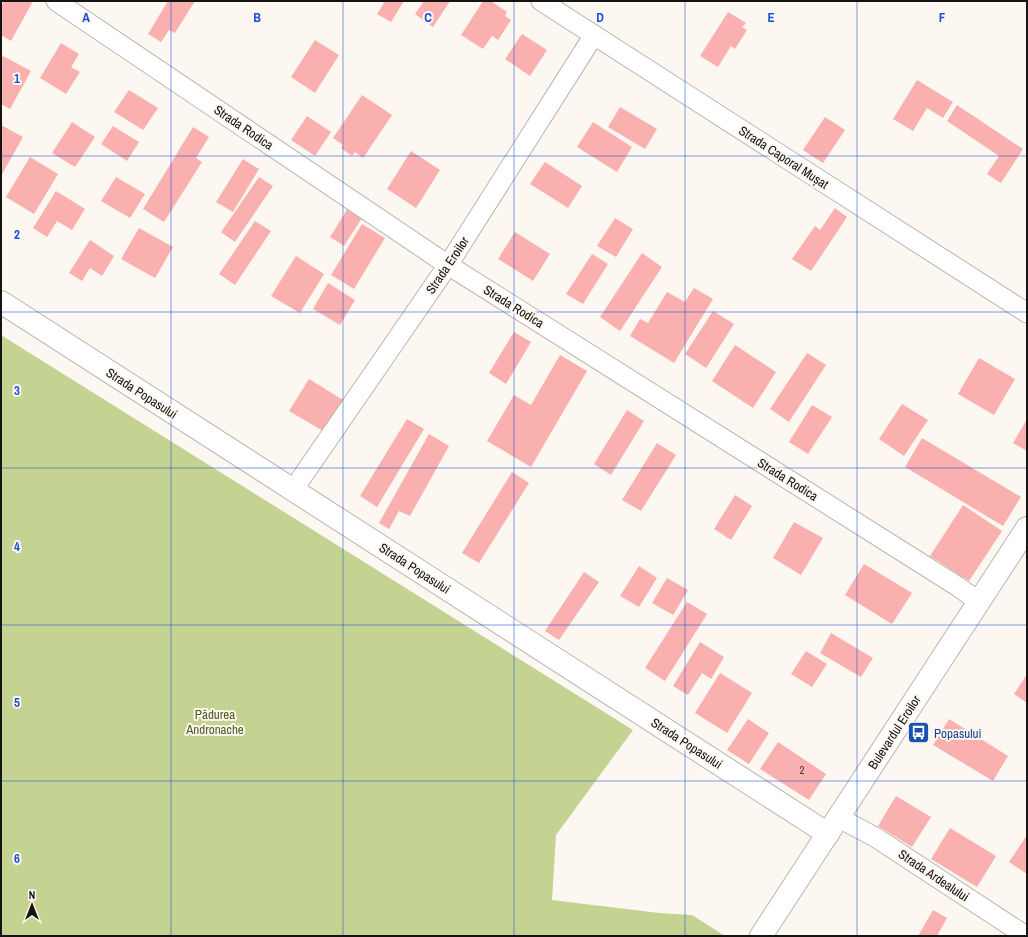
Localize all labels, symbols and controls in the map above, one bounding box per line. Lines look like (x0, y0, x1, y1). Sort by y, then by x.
text: A (82, 9, 90, 26)
text: B (253, 9, 261, 26)
text: C (424, 9, 432, 26)
text: D (596, 9, 604, 26)
text: E (767, 9, 775, 26)
text: F (939, 9, 946, 26)
text: 1 (14, 70, 20, 87)
street label: Strada Rodica (211, 101, 277, 154)
street label: Strada Caporal Mușat (736, 122, 832, 193)
text: 2 (14, 226, 20, 243)
street label: Strada Eroilor (422, 233, 473, 297)
street label: Strada Rodica (480, 281, 547, 332)
street label: Strada Popasului (103, 364, 181, 423)
text: 3 (14, 382, 20, 399)
street label: Strada Rodica (754, 454, 821, 505)
text: 4 (14, 538, 20, 555)
street label: Strada Popasului (376, 539, 454, 598)
street label: Bulevardul Eroilor (864, 692, 925, 772)
text: 5 (14, 694, 20, 711)
park label: Pădurea Andronache (185, 706, 244, 738)
street label: Strada Popasului (648, 714, 726, 773)
bus stop icon: Popasului (906, 720, 932, 746)
place label: Popasului (934, 725, 981, 742)
house number: 2 (799, 763, 805, 777)
street label: Strada Ardealului (895, 845, 972, 905)
text: 6 (14, 850, 20, 867)
north arrow (12, 885, 52, 925)
text: N (29, 888, 35, 902)

